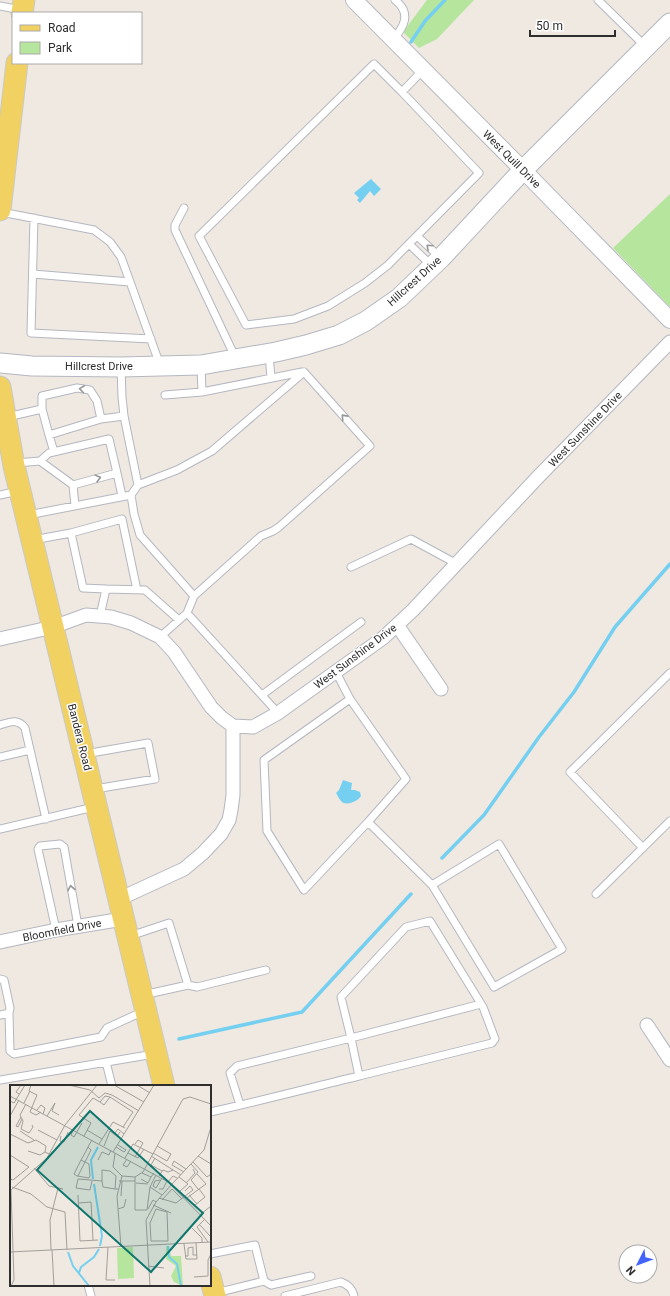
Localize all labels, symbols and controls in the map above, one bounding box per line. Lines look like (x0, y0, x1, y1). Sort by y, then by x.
legend (12, 12, 142, 64)
scale bar (530, 12, 615, 38)
text: 50 m (536, 19, 563, 33)
text: Road (48, 21, 76, 35)
text: Park (48, 41, 73, 55)
street label: West Quill Drive (480, 128, 543, 191)
one-way arrow (426, 244, 434, 251)
street label: Hillcrest Drive (385, 254, 444, 309)
street label: Hillcrest Drive (65, 360, 133, 373)
one-way arrow (79, 385, 85, 394)
street label: West Sunshine Drive (546, 389, 625, 470)
one-way arrow (341, 414, 349, 422)
one-way arrow (95, 475, 102, 483)
street label: West Sunshine Drive (312, 621, 399, 692)
street label: Bandera Road (65, 702, 94, 772)
one-way arrow (67, 885, 76, 891)
street label: Bloomfield Drive (22, 916, 103, 945)
inset map (10, 1085, 211, 1286)
north arrow (618, 1244, 658, 1284)
text: N (623, 1263, 638, 1278)

